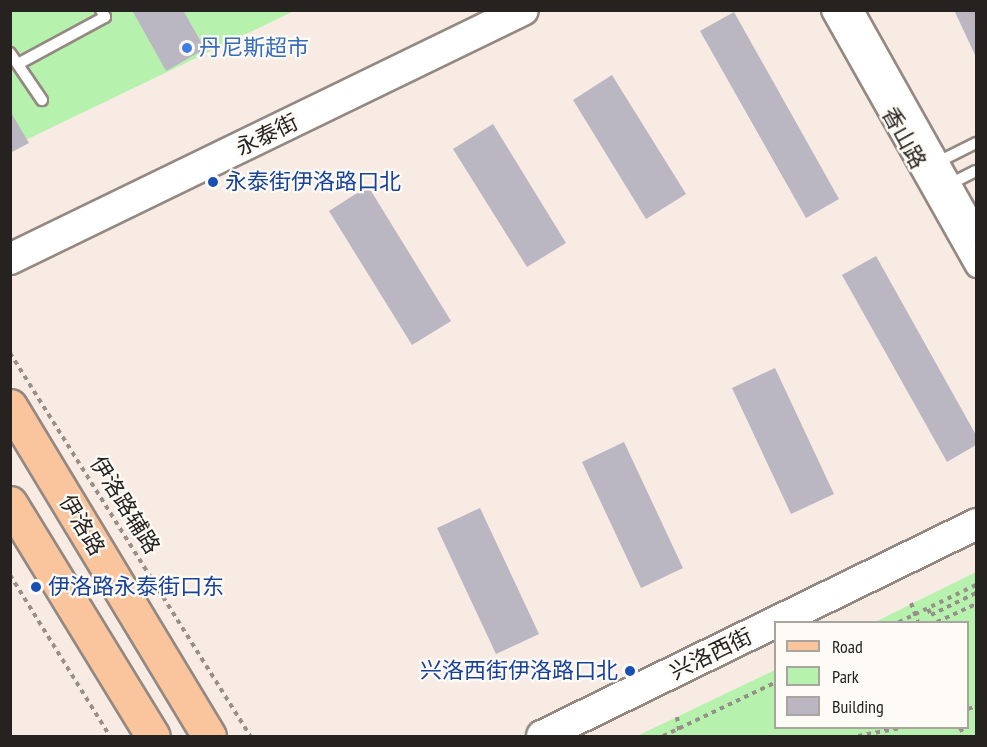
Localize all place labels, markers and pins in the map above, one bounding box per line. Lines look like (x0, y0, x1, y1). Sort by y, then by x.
place label: 丹尼斯超市 (199, 35, 309, 61)
marker: 丹尼斯超市 (180, 41, 194, 55)
place label: 永泰街伊洛路口北 (225, 169, 401, 195)
marker: 永泰街伊洛路口北 (206, 175, 220, 189)
place label: 伊洛路永泰街口东 (48, 574, 224, 600)
marker: 伊洛路永泰街口东 (29, 580, 43, 594)
place label: 兴洛西街伊洛路口北 (420, 658, 618, 684)
marker: 兴洛西街伊洛路口北 (623, 664, 637, 678)

